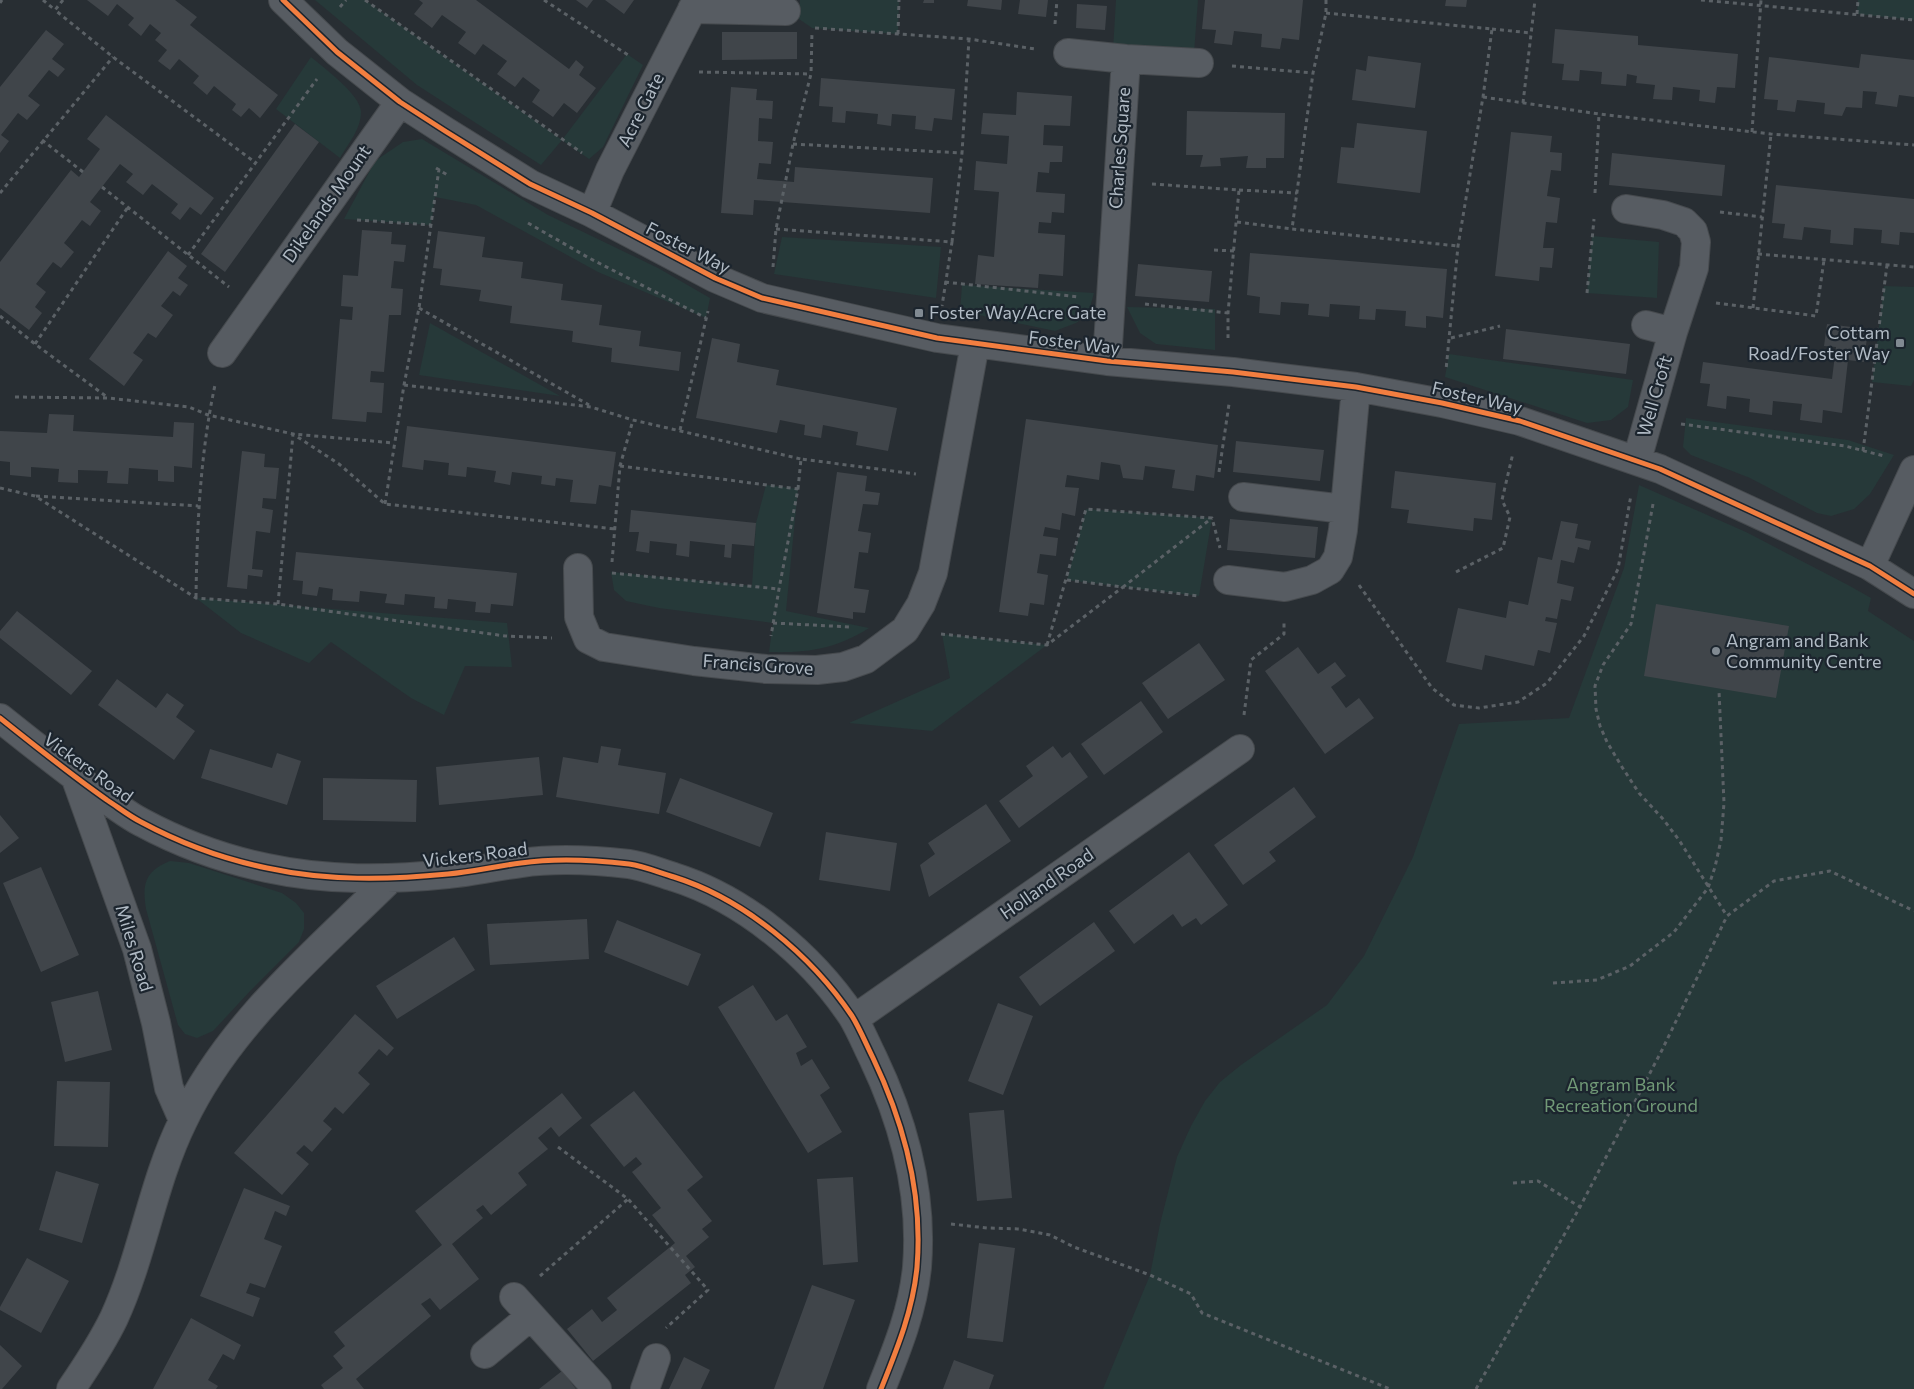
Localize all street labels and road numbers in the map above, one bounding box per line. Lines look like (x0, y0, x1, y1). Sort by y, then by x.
street label: Acre Gate (612, 69, 668, 150)
street label: Charles Square (1104, 86, 1134, 209)
street label: Dikelands Mount (277, 140, 375, 267)
street label: Foster Way (642, 216, 734, 278)
street label: Foster Way (1027, 325, 1121, 359)
street label: Well Croft (1632, 353, 1676, 439)
street label: Foster Way (1430, 376, 1525, 418)
street label: Francis Grove (702, 649, 814, 679)
street label: Vickers Road (40, 727, 138, 807)
street label: Vickers Road (421, 837, 528, 871)
street label: Holland Road (995, 843, 1097, 923)
street label: Miles Road (111, 902, 159, 994)

